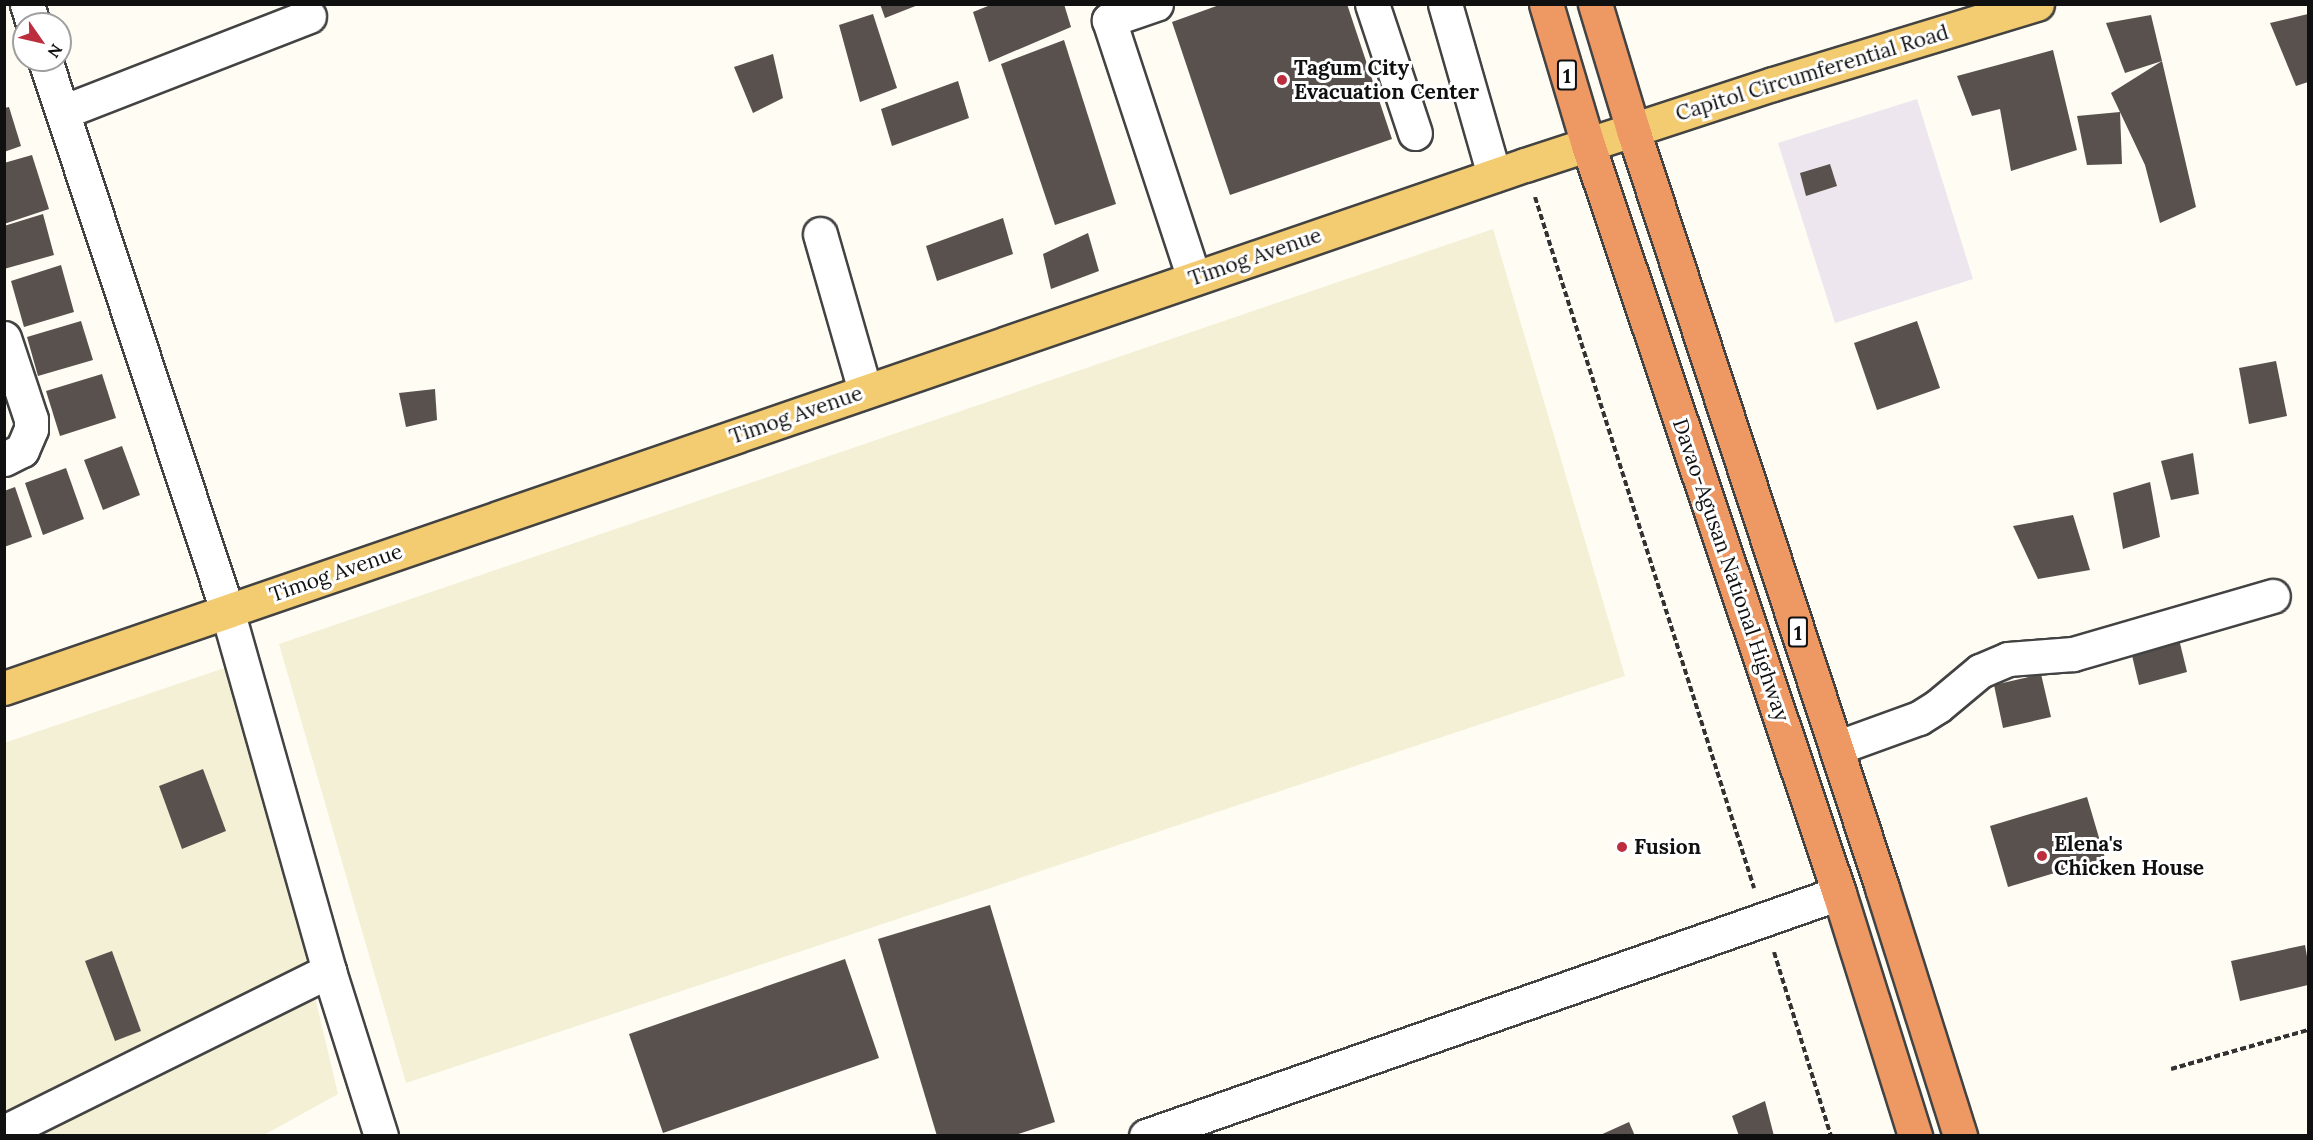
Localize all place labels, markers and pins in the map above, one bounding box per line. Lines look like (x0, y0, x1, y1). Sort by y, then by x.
place label: Tagum City Evacuation Center (1294, 55, 1479, 105)
marker: Tagum City Evacuation Center (1275, 73, 1289, 87)
place label: Elena's Chicken House (2054, 831, 2204, 881)
place label: Fusion (1634, 834, 1701, 860)
marker: Fusion (1615, 840, 1629, 854)
marker: Elena's Chicken House (2035, 849, 2049, 863)

